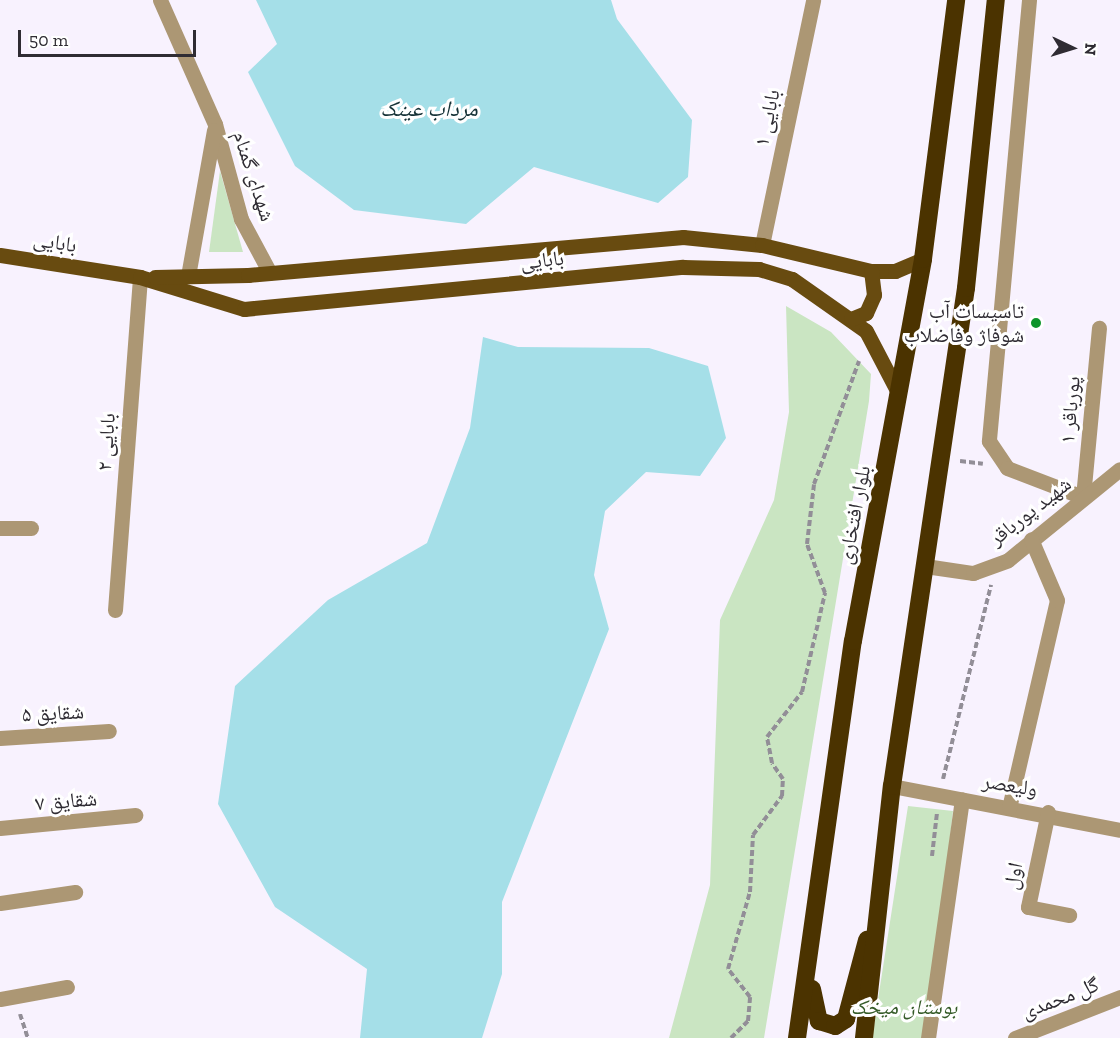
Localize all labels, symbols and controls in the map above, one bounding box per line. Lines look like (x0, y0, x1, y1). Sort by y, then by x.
scale bar (21, 18, 200, 56)
north arrow (1042, 18, 1102, 78)
text: 50 m (29, 29, 68, 51)
text: N (1081, 43, 1100, 56)
street label: بابایی ۱ (749, 87, 785, 149)
water label: مرداب عینک (380, 96, 478, 122)
street label: شهدای گمنام (228, 128, 280, 224)
street label: بابایی (31, 226, 79, 258)
street label: بابایی (519, 245, 565, 275)
place label: تاسیسات آب شوفاژ وفاضلاب (904, 298, 1024, 348)
marker: تاسیسات آب شوفاژ وفاضلاب (1029, 316, 1043, 330)
street label: پورباقر ۱ (1054, 375, 1086, 445)
street label: بابایی ۲ (91, 412, 121, 472)
street label: بلوار افتخاری (832, 463, 876, 567)
street label: شهید پورباقر (984, 471, 1076, 551)
street label: شقایق ۵ (21, 699, 85, 727)
street label: ولیعصر (981, 768, 1039, 802)
street label: شقایق ۷ (34, 786, 98, 816)
street label: اول (998, 860, 1028, 892)
street label: گل محمدی (1018, 972, 1102, 1024)
park label: بوستان میخک (851, 994, 957, 1020)

